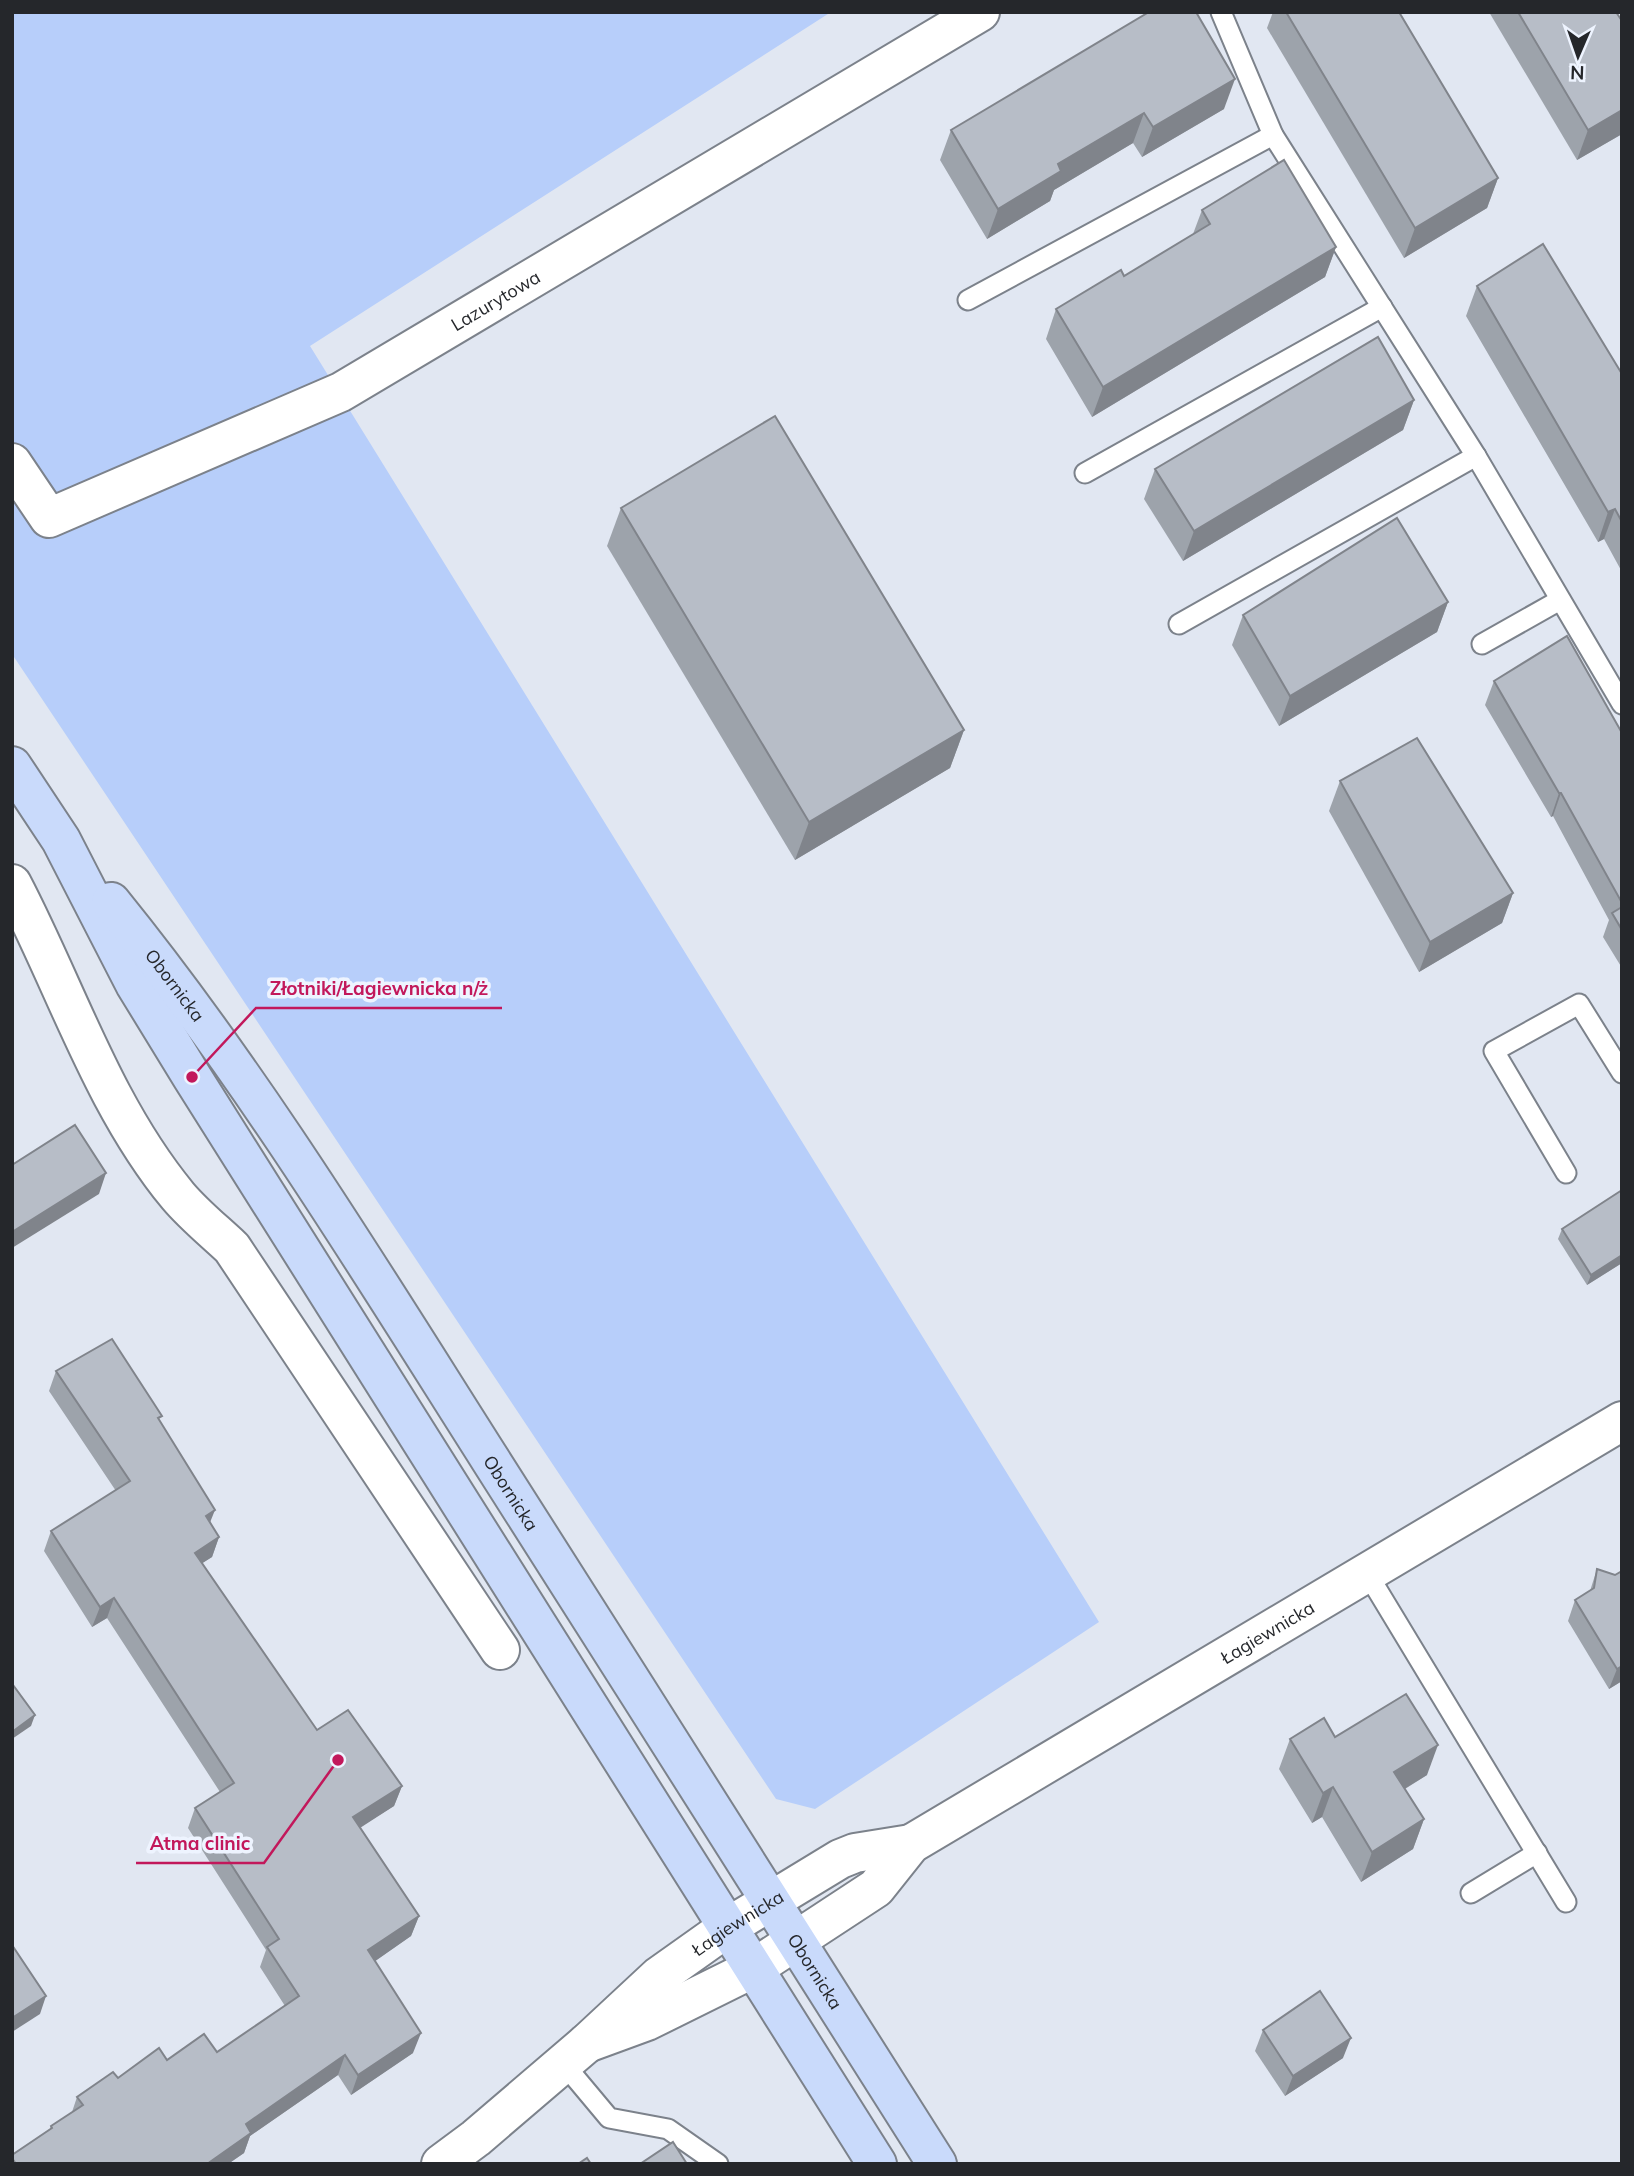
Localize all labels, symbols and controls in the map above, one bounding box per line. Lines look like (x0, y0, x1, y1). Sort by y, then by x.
north arrow (1543, 21, 1613, 91)
text: N (1570, 61, 1585, 85)
street label: Lazurytowa (447, 265, 544, 336)
street label: Obornicka (141, 944, 210, 1026)
callout: Złotniki/Łagiewnicka n/ż (256, 968, 502, 1008)
text: Złotniki/Łagiewnicka n/ż (270, 976, 488, 1000)
street label: Obornicka (479, 1450, 544, 1535)
street label: Łagiewnicka (1215, 1595, 1318, 1669)
callout: Atma clinic (136, 1823, 264, 1863)
text: Atma clinic (150, 1831, 251, 1855)
street label: Łagiewnicka (686, 1885, 788, 1961)
street label: Obornicka (783, 1929, 848, 2013)

